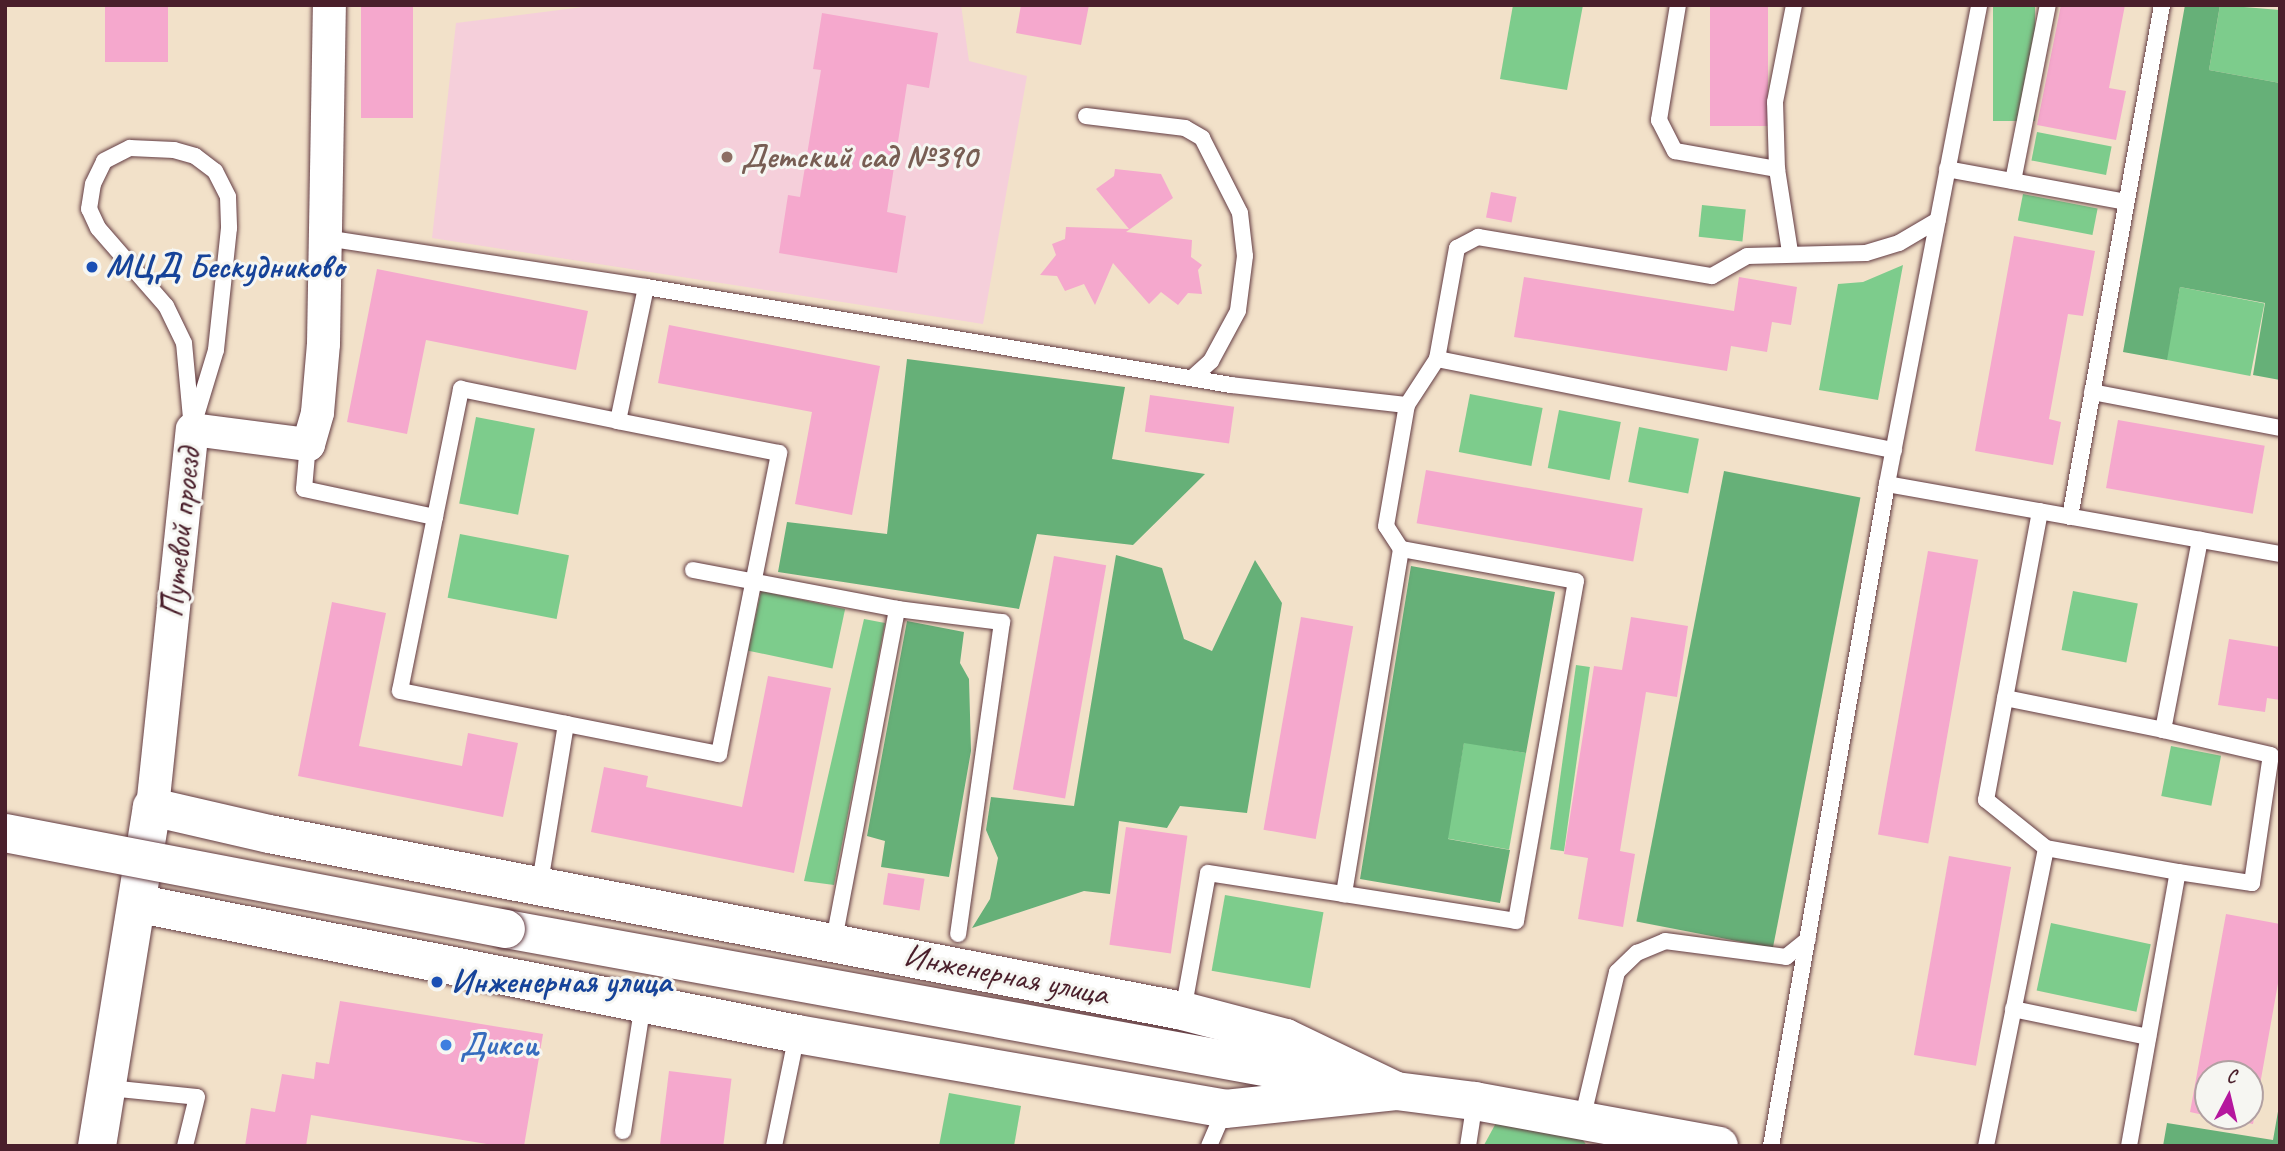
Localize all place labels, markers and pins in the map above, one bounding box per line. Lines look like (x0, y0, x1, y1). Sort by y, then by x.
place label: Детский сад №390 (741, 137, 977, 177)
marker: Детский сад №390 (719, 149, 735, 165)
place label: МЦД Бескудниково (106, 247, 344, 287)
marker: МЦД Бескудниково (84, 259, 100, 275)
place label: Инженерная улица (451, 962, 673, 1002)
marker: Инженерная улица (429, 974, 445, 990)
place label: Дикси (460, 1025, 538, 1065)
marker: Дикси (438, 1037, 454, 1053)

